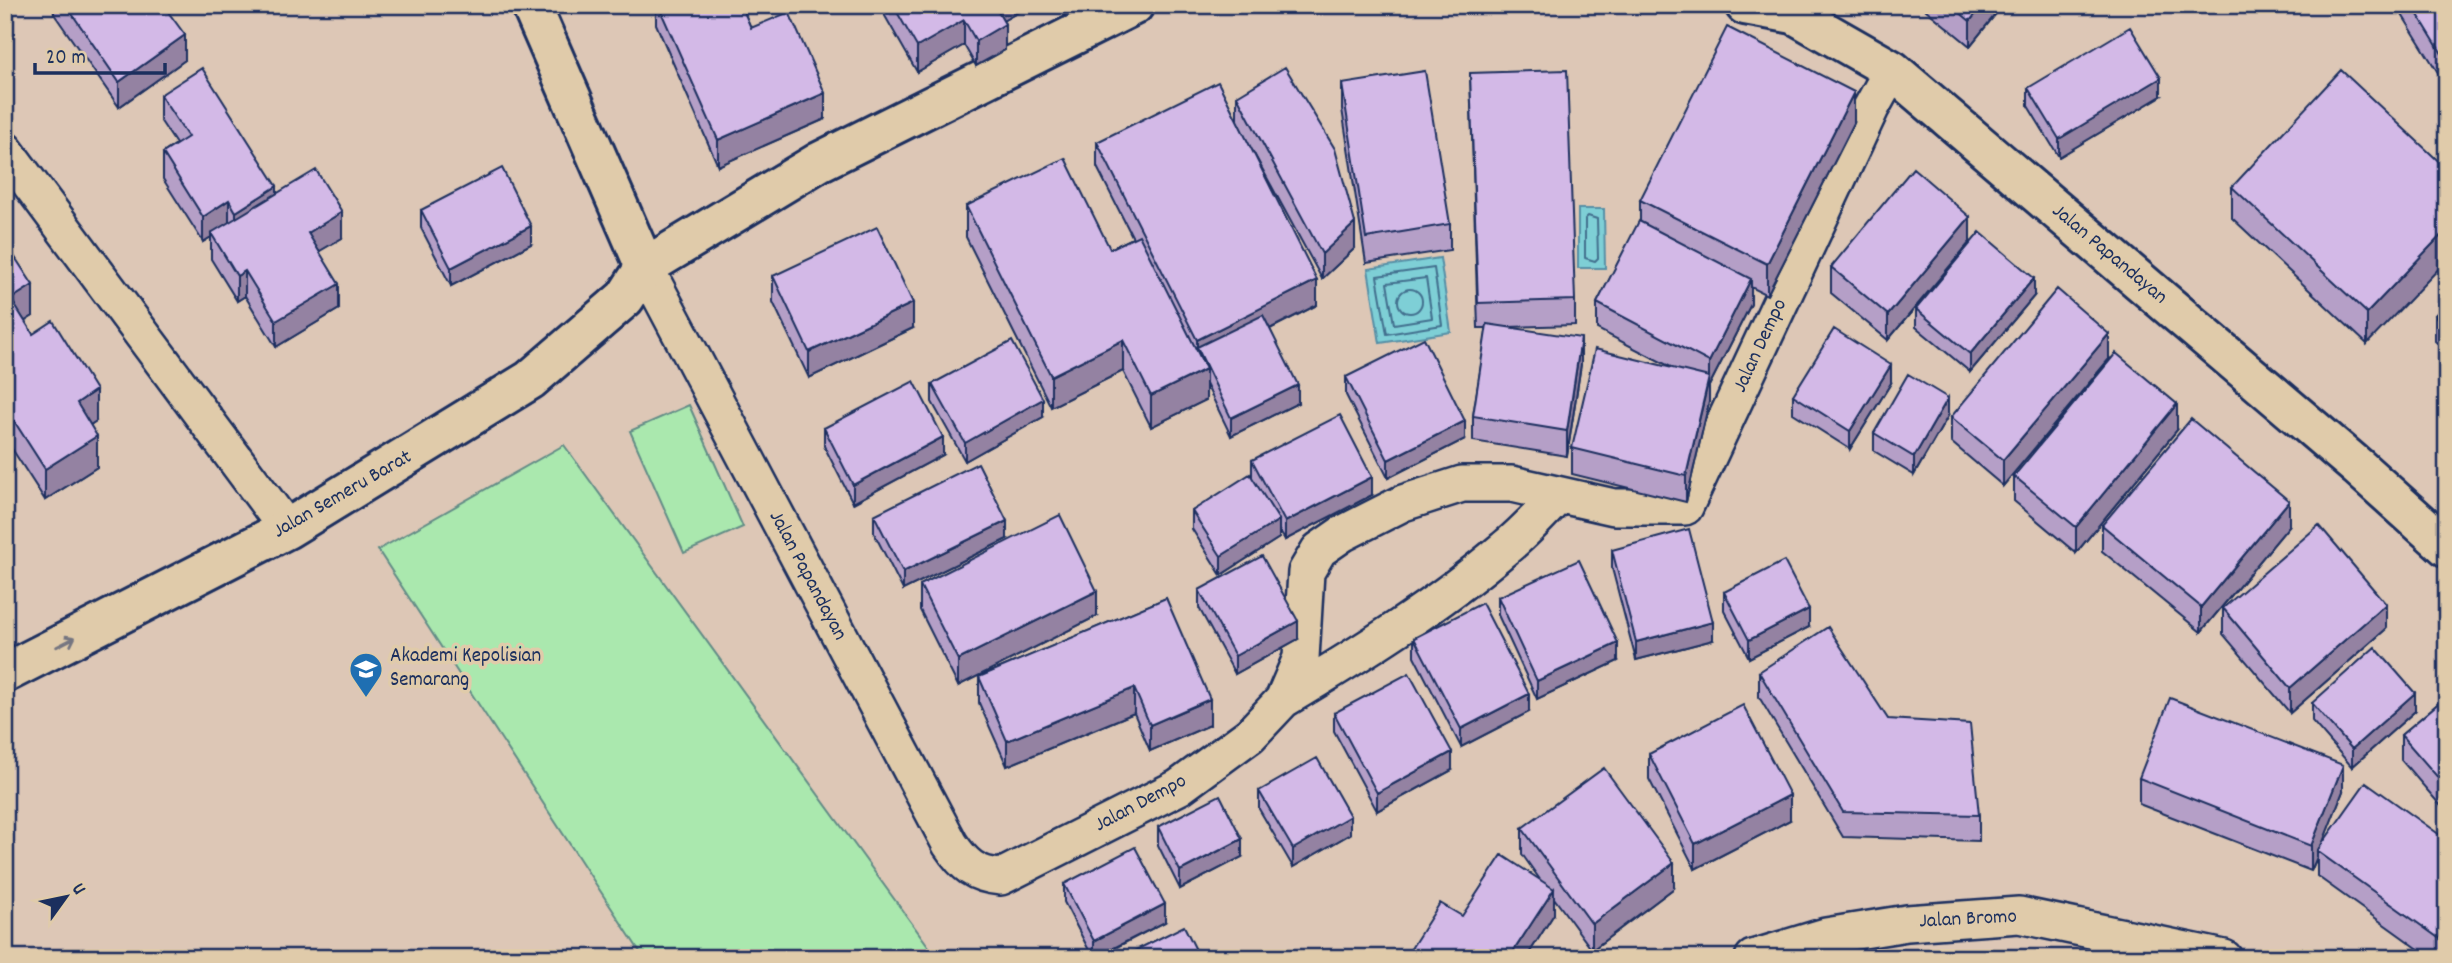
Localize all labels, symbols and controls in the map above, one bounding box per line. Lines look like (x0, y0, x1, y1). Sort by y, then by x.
scale bar (35, 32, 164, 76)
text: 20 m (46, 44, 86, 74)
street label: Jalan Papandayan (2044, 197, 2174, 313)
street label: Jalan Dempo (1726, 294, 1796, 398)
street label: Jalan Semeru Barat (268, 443, 418, 547)
street label: Jalan Papandayan (760, 506, 854, 646)
one-way arrow (55, 634, 76, 648)
place label: Akademi Kepolisian Semarang (390, 642, 541, 696)
school or university icon: Akademi Kepolisian Semarang (347, 650, 385, 699)
street label: Jalan Dempo (1090, 767, 1192, 841)
north arrow (32, 862, 102, 932)
text: U (64, 878, 91, 901)
street label: Jalan Bromo (1918, 902, 2018, 938)

